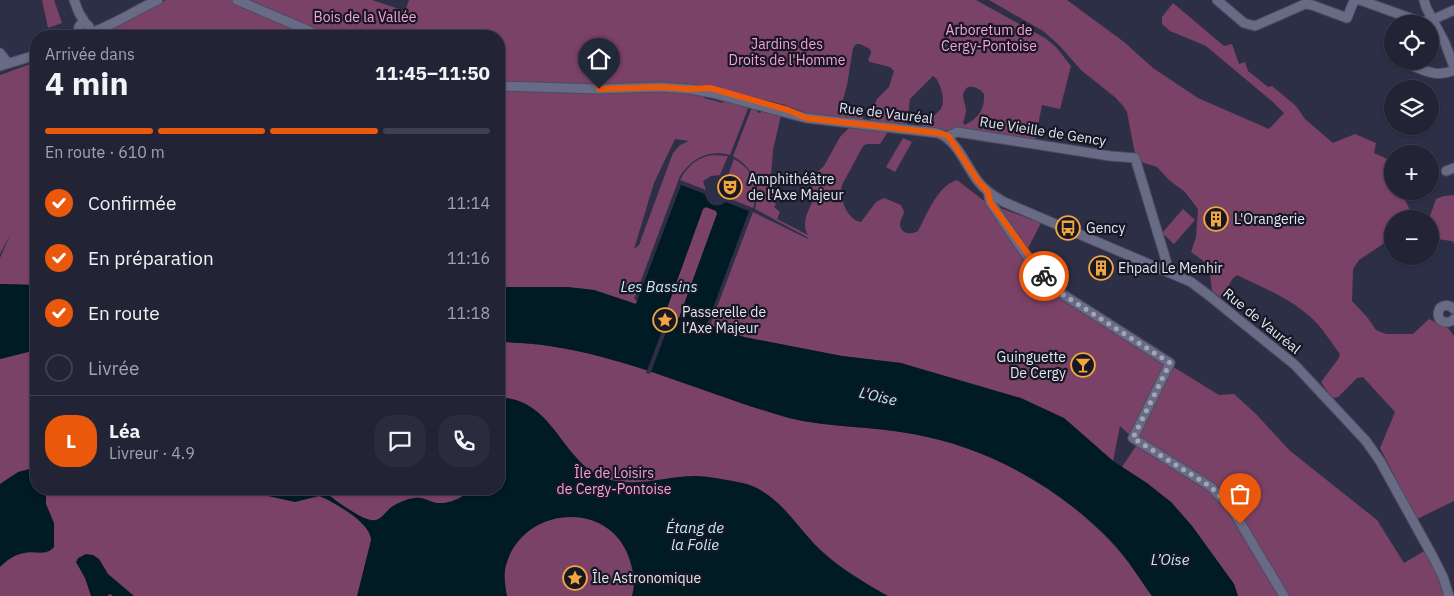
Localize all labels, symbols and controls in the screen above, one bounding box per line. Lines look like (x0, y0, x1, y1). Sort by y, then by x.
park label: Bois de la Vallée (314, 8, 417, 26)
map controls (1384, 15, 1439, 265)
button: locate (1384, 15, 1439, 70)
park label: Arboretum de Cergy‐Pontoise (941, 21, 1037, 55)
park label: Jardins des Droits de l'Homme (728, 35, 846, 69)
pin (578, 38, 620, 89)
text: Arrivée dans (45, 44, 135, 64)
icon: home (585, 45, 613, 73)
text: 11:45–11:50 (375, 61, 490, 85)
text: 4 min (45, 62, 129, 104)
button: layers (1384, 80, 1439, 135)
street label: Rue de Vauréal (838, 98, 934, 128)
street label: Rue Vieille de Gency (978, 112, 1108, 150)
text: En route · 610 m (45, 142, 165, 162)
button: + (1384, 145, 1439, 200)
place label: Amphithéâtre de l'Axe Majeur (748, 170, 844, 204)
theatre icon: Amphithéâtre de l'Axe Majeur (717, 174, 743, 200)
icon: check (45, 189, 73, 217)
text: Confirmée (88, 191, 176, 215)
text: 11:14 (447, 193, 490, 213)
building icon: L'Orangerie (1203, 206, 1229, 232)
place label: L'Orangerie (1234, 210, 1305, 228)
button: − (1384, 210, 1439, 265)
bus stop icon: Gency (1055, 215, 1081, 241)
place label: Gency (1086, 219, 1125, 237)
icon: check (45, 244, 73, 272)
text: En préparation (88, 246, 214, 270)
text: 11:16 (447, 248, 490, 268)
courier (1019, 251, 1069, 301)
building icon: Ehpad Le Menhir (1088, 255, 1114, 281)
place label: Ehpad Le Menhir (1118, 259, 1223, 277)
icon: bike (1030, 262, 1058, 290)
water label: Les Bassins (621, 277, 697, 296)
street label: Rue de Vauréal (1220, 284, 1305, 358)
icon: check (45, 299, 73, 327)
text: En route (88, 301, 160, 325)
text: 11:18 (447, 303, 490, 323)
place label: Passerelle de l’Axe Majeur (682, 303, 766, 337)
place icon: Passerelle de l’Axe Majeur (652, 307, 678, 333)
place label: Guinguette De Cergy (997, 348, 1066, 382)
bar icon: Guinguette De Cergy (1070, 352, 1096, 378)
text: Livrée (88, 356, 139, 380)
water label: L'Oise (857, 382, 899, 410)
button: chat (374, 415, 426, 467)
button: phone (438, 415, 490, 467)
text: Léa (109, 419, 140, 443)
text: L (66, 429, 76, 453)
text: Livreur · 4.9 (109, 443, 195, 463)
park label: Île de Loisirs de Cergy-Pontoise (557, 464, 672, 498)
pin (1219, 473, 1261, 524)
icon: bag (1226, 480, 1254, 508)
water label: Étang de la Folie (666, 518, 724, 554)
water label: L’Oise (1151, 550, 1190, 569)
place icon: Île Astronomique (562, 565, 588, 591)
place label: Île Astronomique (592, 569, 701, 587)

